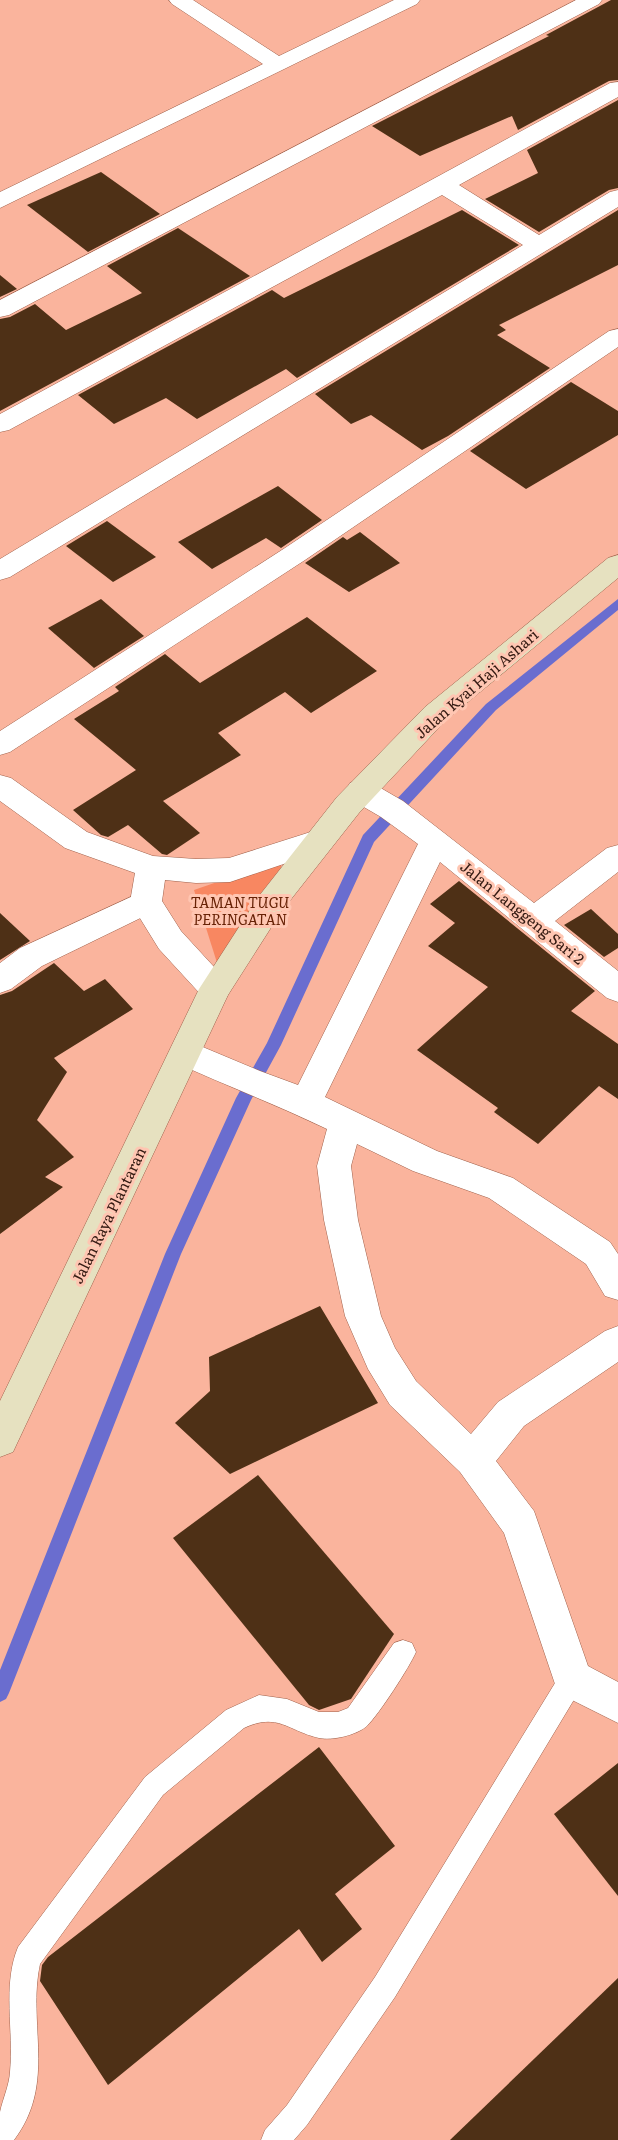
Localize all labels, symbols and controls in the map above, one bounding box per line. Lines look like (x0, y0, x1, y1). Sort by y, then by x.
street label: Jalan Kyai Haji Ashari (409, 623, 543, 743)
street label: Jalan Langgeng Sari 2 (456, 855, 590, 970)
park label: TAMAN TUGU PERINGATAN (191, 890, 289, 930)
street label: Jalan Raya Plantaran (65, 1143, 151, 1287)

